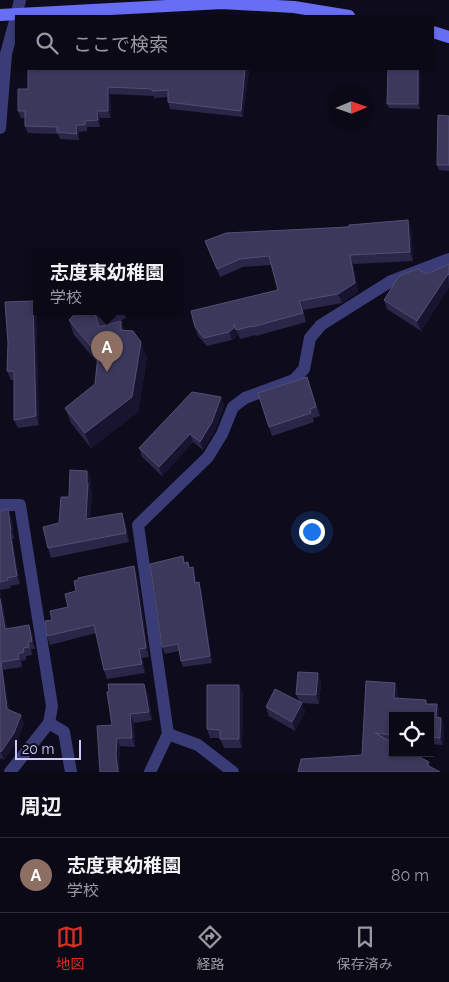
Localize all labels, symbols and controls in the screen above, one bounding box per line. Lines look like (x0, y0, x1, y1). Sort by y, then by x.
search box (15, 15, 434, 70)
icon: search (33, 29, 61, 57)
text: ここで検索 (73, 33, 168, 55)
north arrow (329, 85, 374, 130)
popup (33, 250, 181, 315)
text: 志度東幼稚園 (50, 261, 164, 283)
text: 学校 (50, 288, 82, 307)
pin: A (91, 331, 123, 372)
your location (299, 519, 325, 545)
map controls (389, 712, 434, 757)
button: locate (389, 712, 434, 757)
scale bar (15, 737, 81, 760)
text: 20 m (22, 741, 54, 757)
text: 周辺 (20, 794, 62, 819)
text: 志度東幼稚園 (67, 854, 181, 876)
text: A (31, 866, 41, 885)
text: 80 m (391, 866, 429, 885)
text: 学校 (67, 881, 99, 900)
tab: 地図 (56, 923, 84, 973)
tab: 経路 (196, 923, 224, 973)
tab: 保存済み (337, 923, 393, 973)

